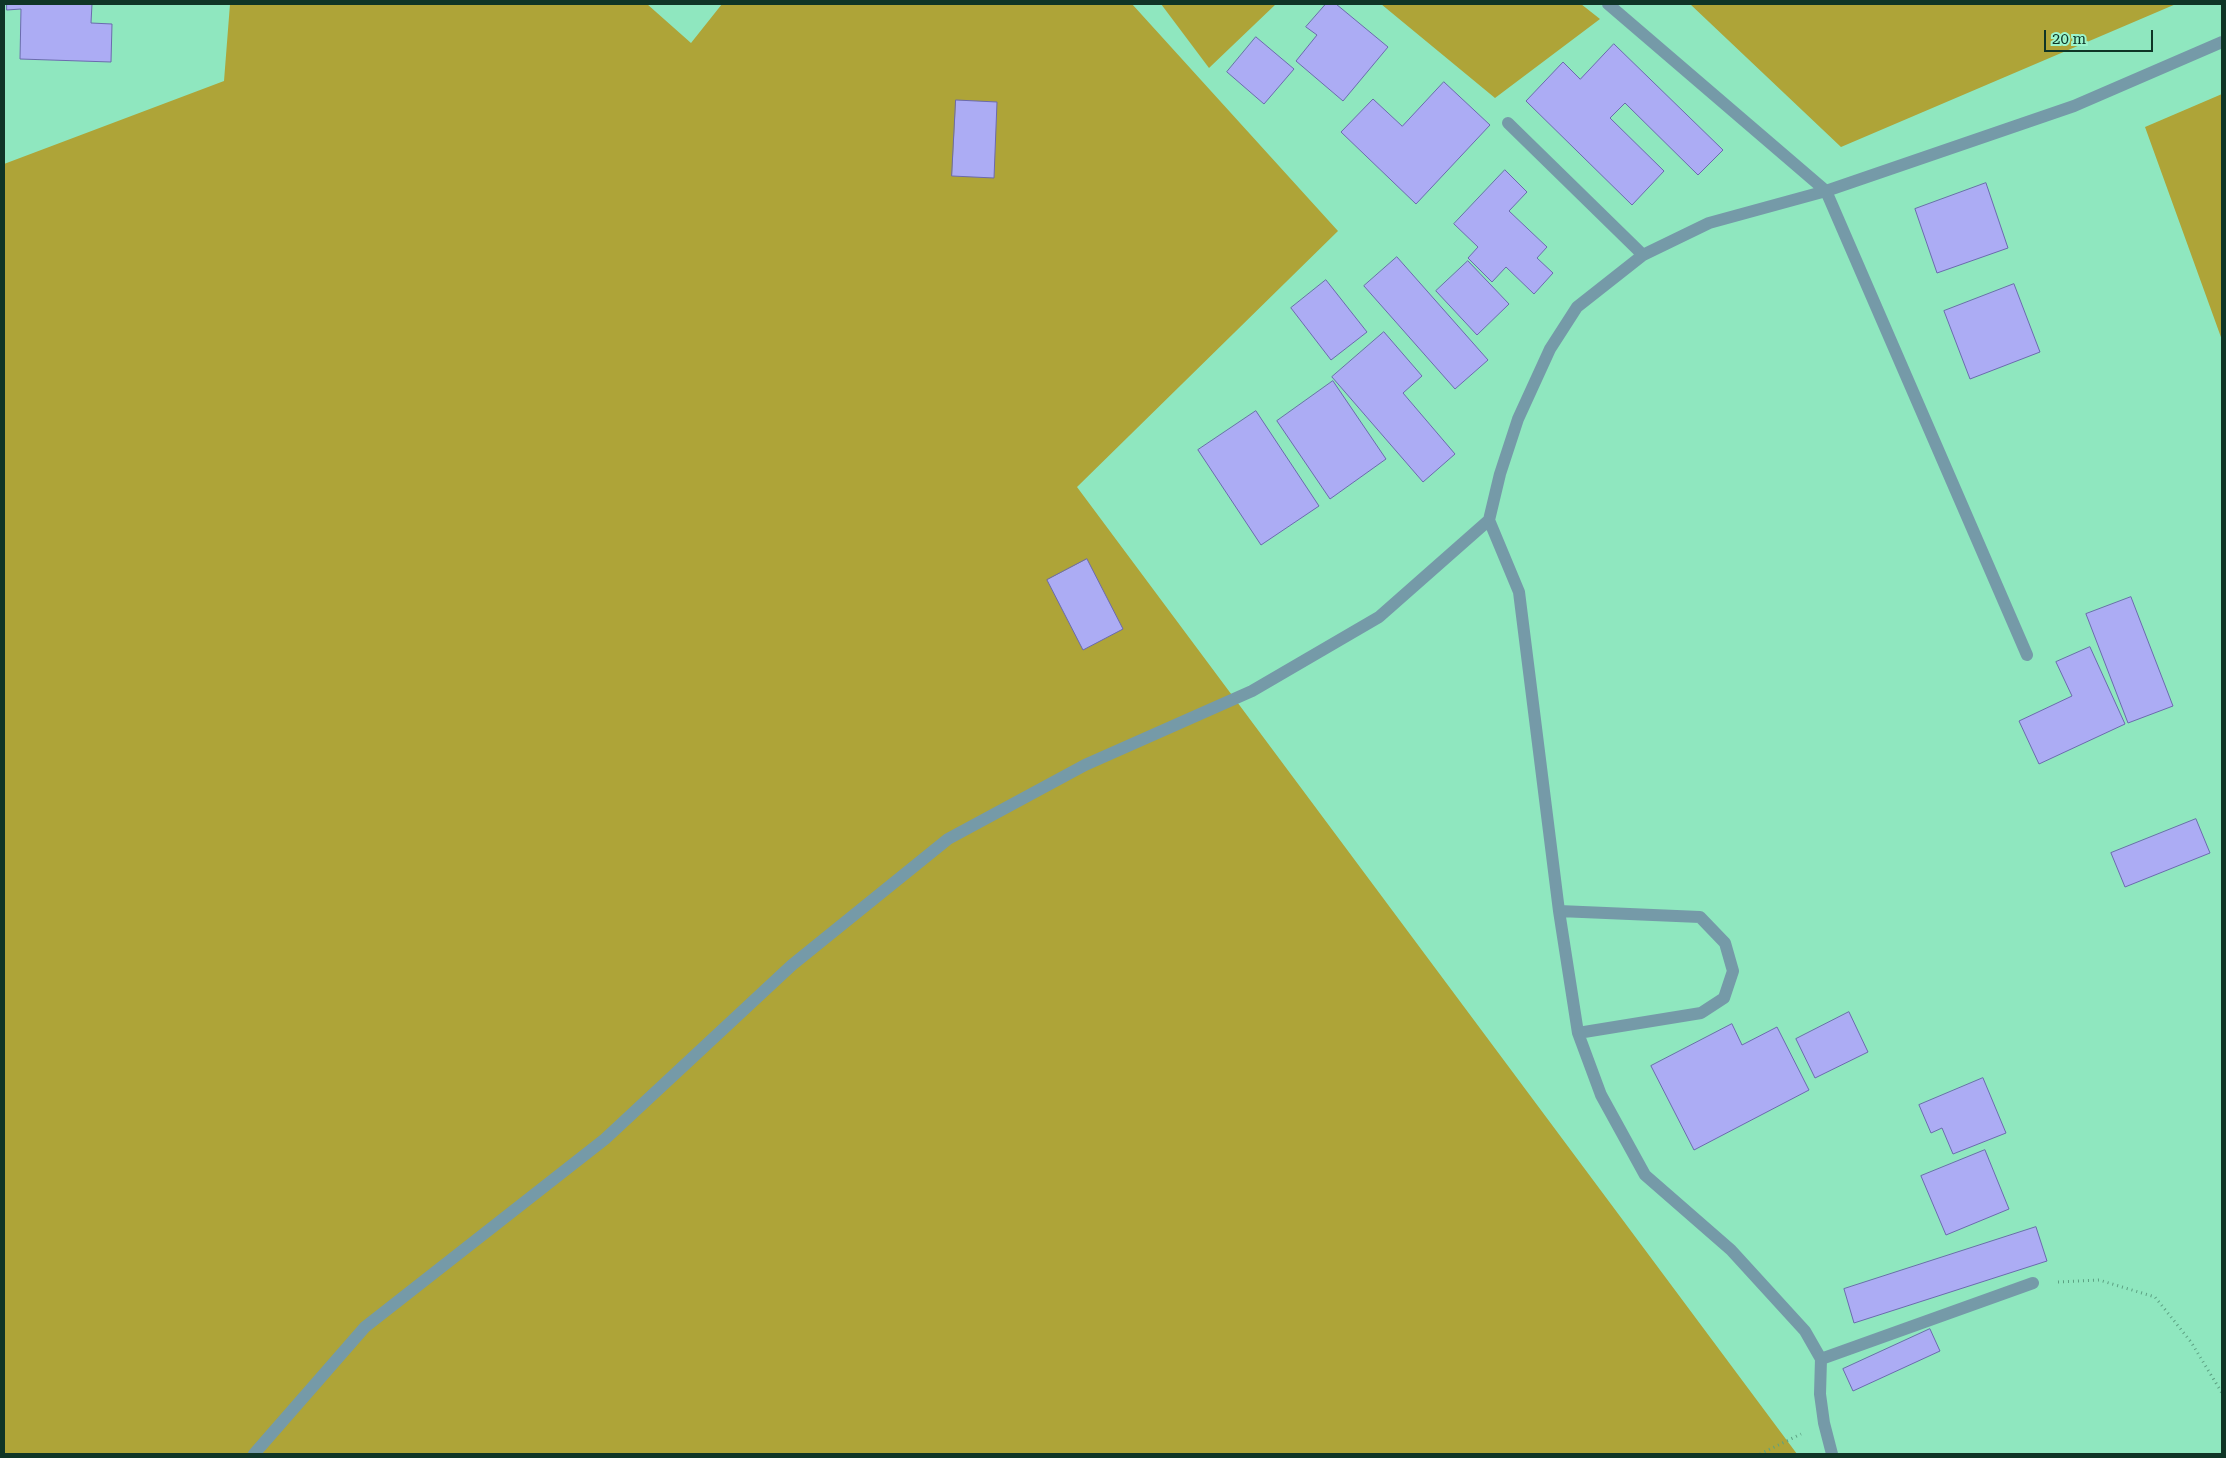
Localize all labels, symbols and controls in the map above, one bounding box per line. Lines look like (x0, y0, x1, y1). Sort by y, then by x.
scale bar (2046, 20, 2155, 52)
text: 20 m (2052, 30, 2086, 48)

